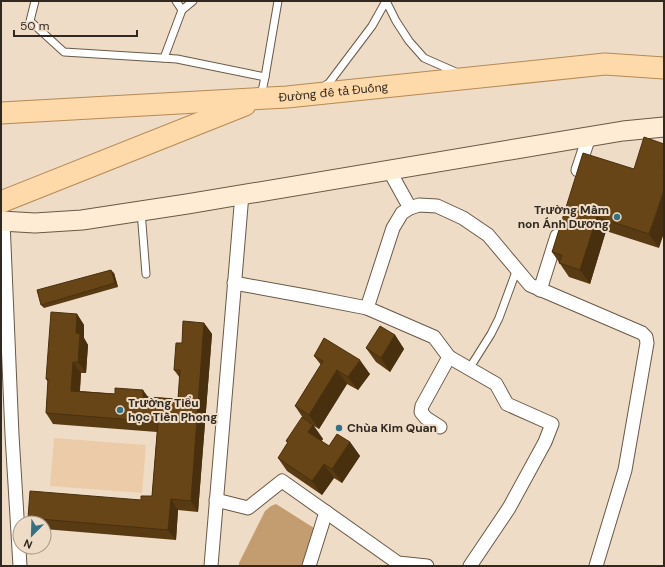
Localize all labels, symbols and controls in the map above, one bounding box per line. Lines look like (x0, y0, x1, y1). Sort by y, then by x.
scale bar (14, 12, 137, 38)
text: 50 m (20, 18, 49, 34)
street label: Đường đê tả Đuống (278, 79, 389, 105)
place label: Trường Mầm non Ánh Dương (518, 202, 609, 232)
marker: Trường Mầm non Ánh Dương (612, 212, 622, 222)
place label: Trường Tiểu học Tiền Phong (128, 395, 217, 425)
marker: Trường Tiểu học Tiền Phong (115, 405, 125, 415)
place label: Chùa Kim Quan (347, 420, 437, 436)
marker: Chùa Kim Quan (334, 423, 344, 433)
north arrow (12, 515, 52, 555)
text: N (22, 536, 35, 552)

